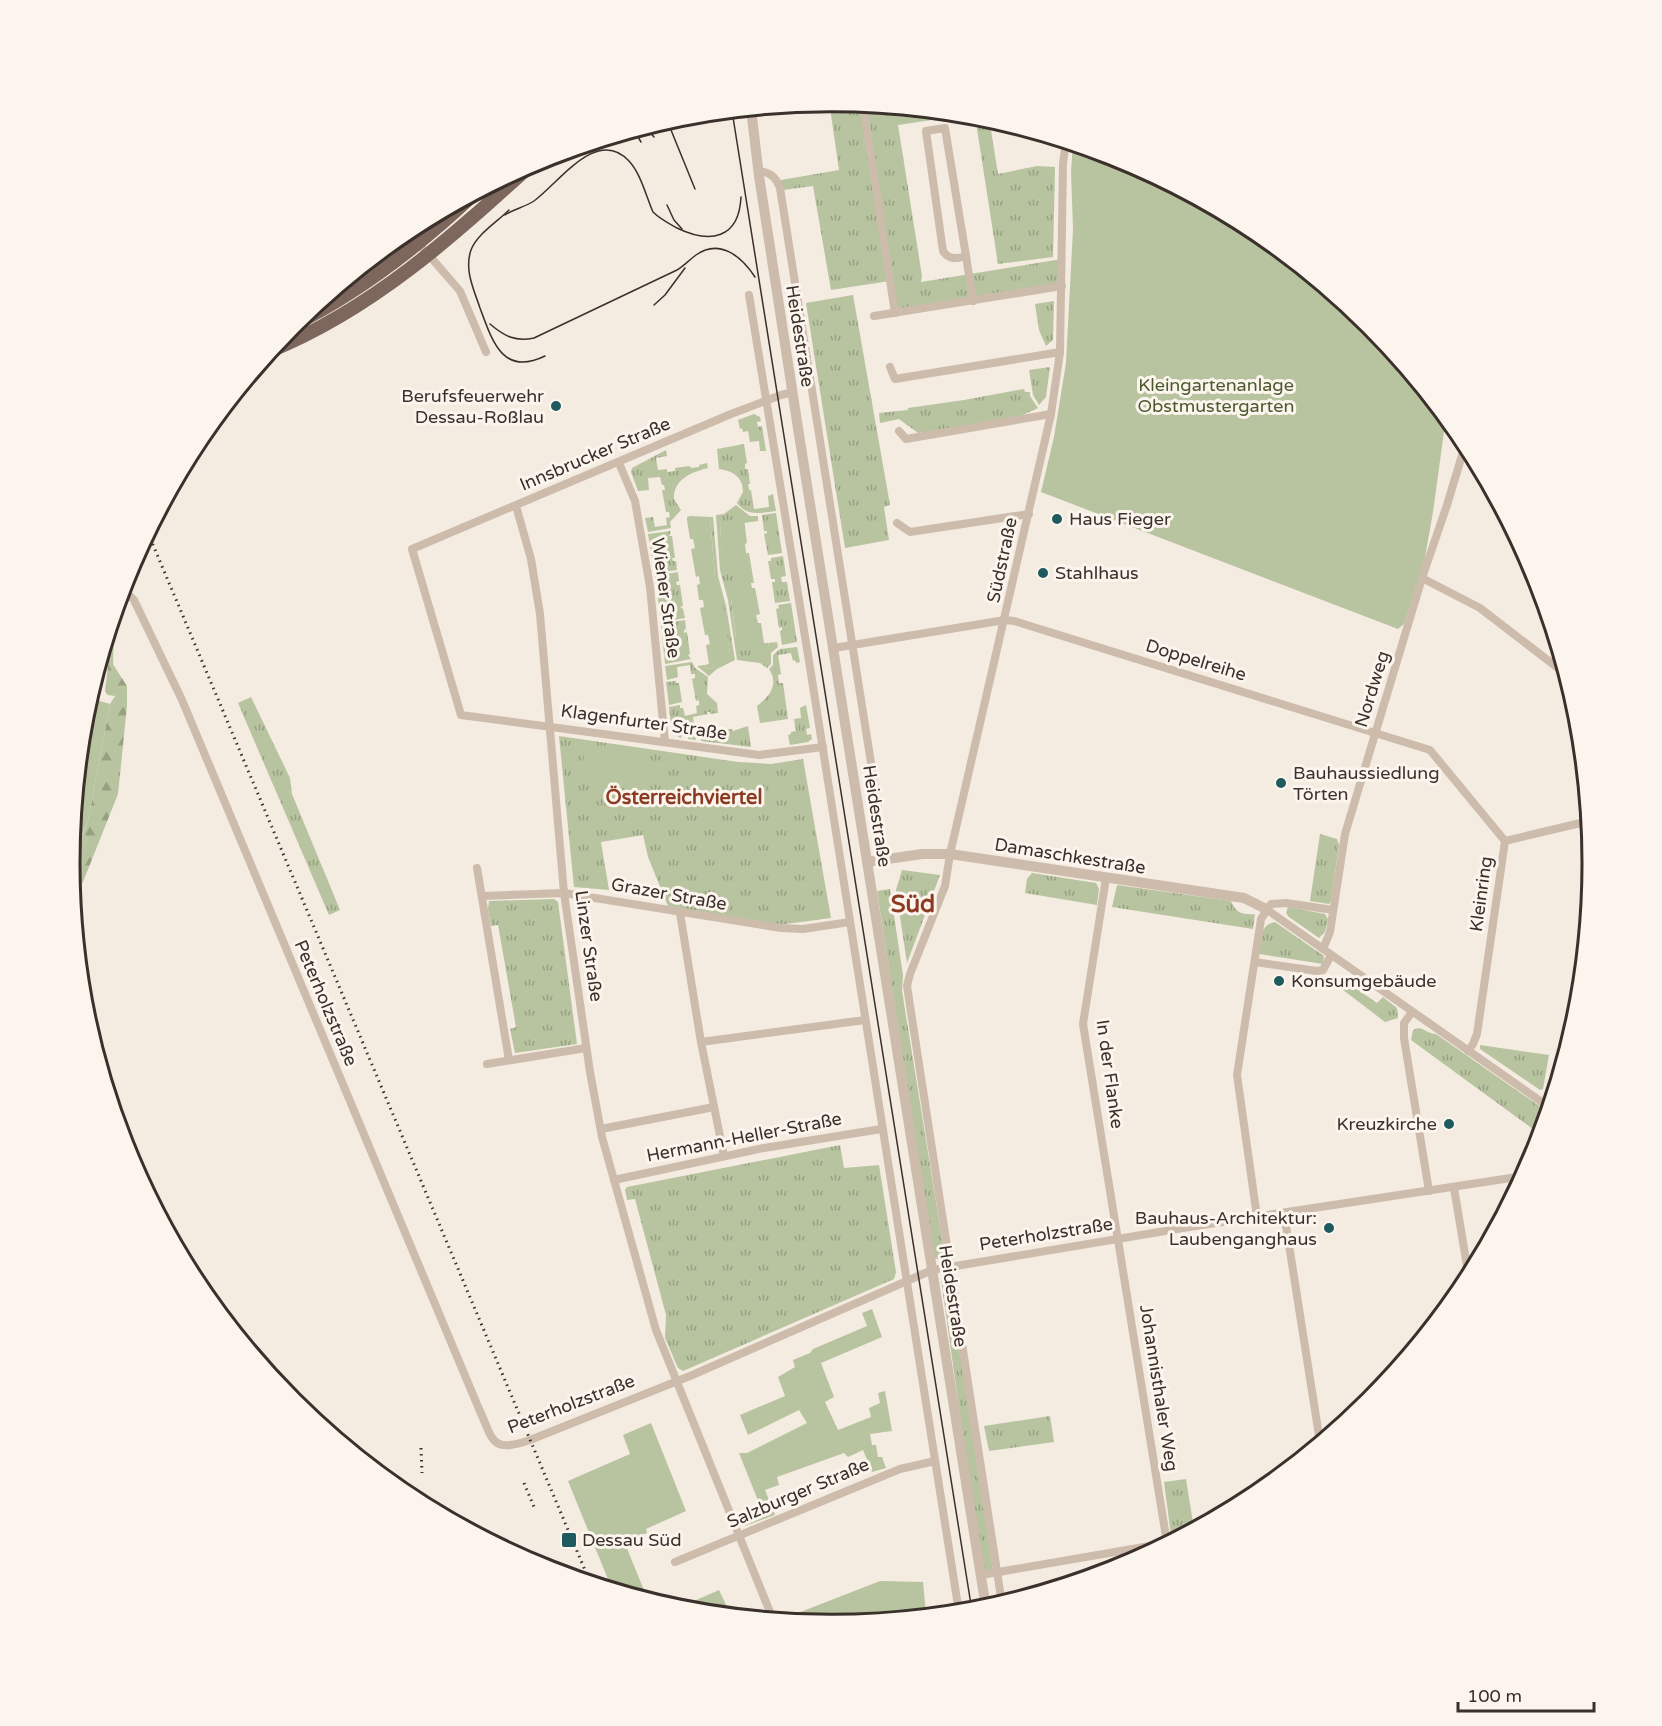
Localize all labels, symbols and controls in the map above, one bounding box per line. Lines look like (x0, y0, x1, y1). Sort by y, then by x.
street label: Heidestraße (781, 283, 819, 389)
park label: Kleingartenanlage Obstmustergarten (1137, 374, 1295, 417)
place label: Berufsfeuerwehr Dessau-Roßlau (401, 385, 544, 428)
marker: Berufsfeuerwehr Dessau-Roßlau (549, 399, 563, 413)
street label: Innsbrucker Straße (516, 412, 674, 496)
place label: Haus Fieger (1069, 508, 1171, 530)
marker: Haus Fieger (1050, 512, 1064, 526)
street label: Südstraße (982, 515, 1022, 605)
street label: Wiener Straße (647, 536, 685, 660)
place label: Stahlhaus (1055, 562, 1139, 584)
marker: Stahlhaus (1036, 566, 1050, 580)
street label: Doppelreihe (1143, 634, 1249, 686)
street label: Nordweg (1350, 648, 1394, 730)
street label: Klagenfurter Straße (559, 699, 729, 745)
place label: Bauhaussiedlung Törten (1293, 762, 1440, 805)
street label: Heidestraße (858, 763, 896, 869)
marker: Bauhaussiedlung Törten (1274, 776, 1288, 790)
district label: Österreichviertel (606, 785, 762, 810)
street label: Damaschkestraße (993, 833, 1147, 879)
street label: Kleinring (1465, 855, 1497, 933)
street label: Grazer Straße (609, 873, 729, 915)
street label: Linzer Straße (570, 889, 608, 1003)
district label: Süd (891, 890, 935, 919)
street label: Peterholzstraße (290, 937, 362, 1069)
place label: Konsumgebäude (1291, 970, 1437, 992)
marker: Konsumgebäude (1272, 974, 1286, 988)
street label: In der Flanke (1091, 1018, 1129, 1130)
street label: Hermann-Heller-Straße (644, 1107, 844, 1167)
place label: Kreuzkirche (1337, 1113, 1437, 1135)
marker: Kreuzkirche (1442, 1117, 1456, 1131)
place label: Bauhaus-Architektur: Laubenganghaus (1135, 1207, 1317, 1250)
street label: Peterholzstraße (978, 1213, 1114, 1255)
marker: Bauhaus-Architektur: Laubenganghaus (1322, 1221, 1336, 1235)
street label: Heidestraße (934, 1243, 972, 1349)
street label: Johannisthaler Weg (1135, 1303, 1183, 1473)
street label: Peterholzstraße (504, 1370, 638, 1438)
street label: Salzburger Straße (724, 1453, 872, 1533)
place label: Dessau Süd (582, 1529, 682, 1551)
marker: Dessau Süd (560, 1531, 578, 1549)
scale bar (1458, 1675, 1594, 1713)
text: 100 m (1467, 1685, 1522, 1707)

